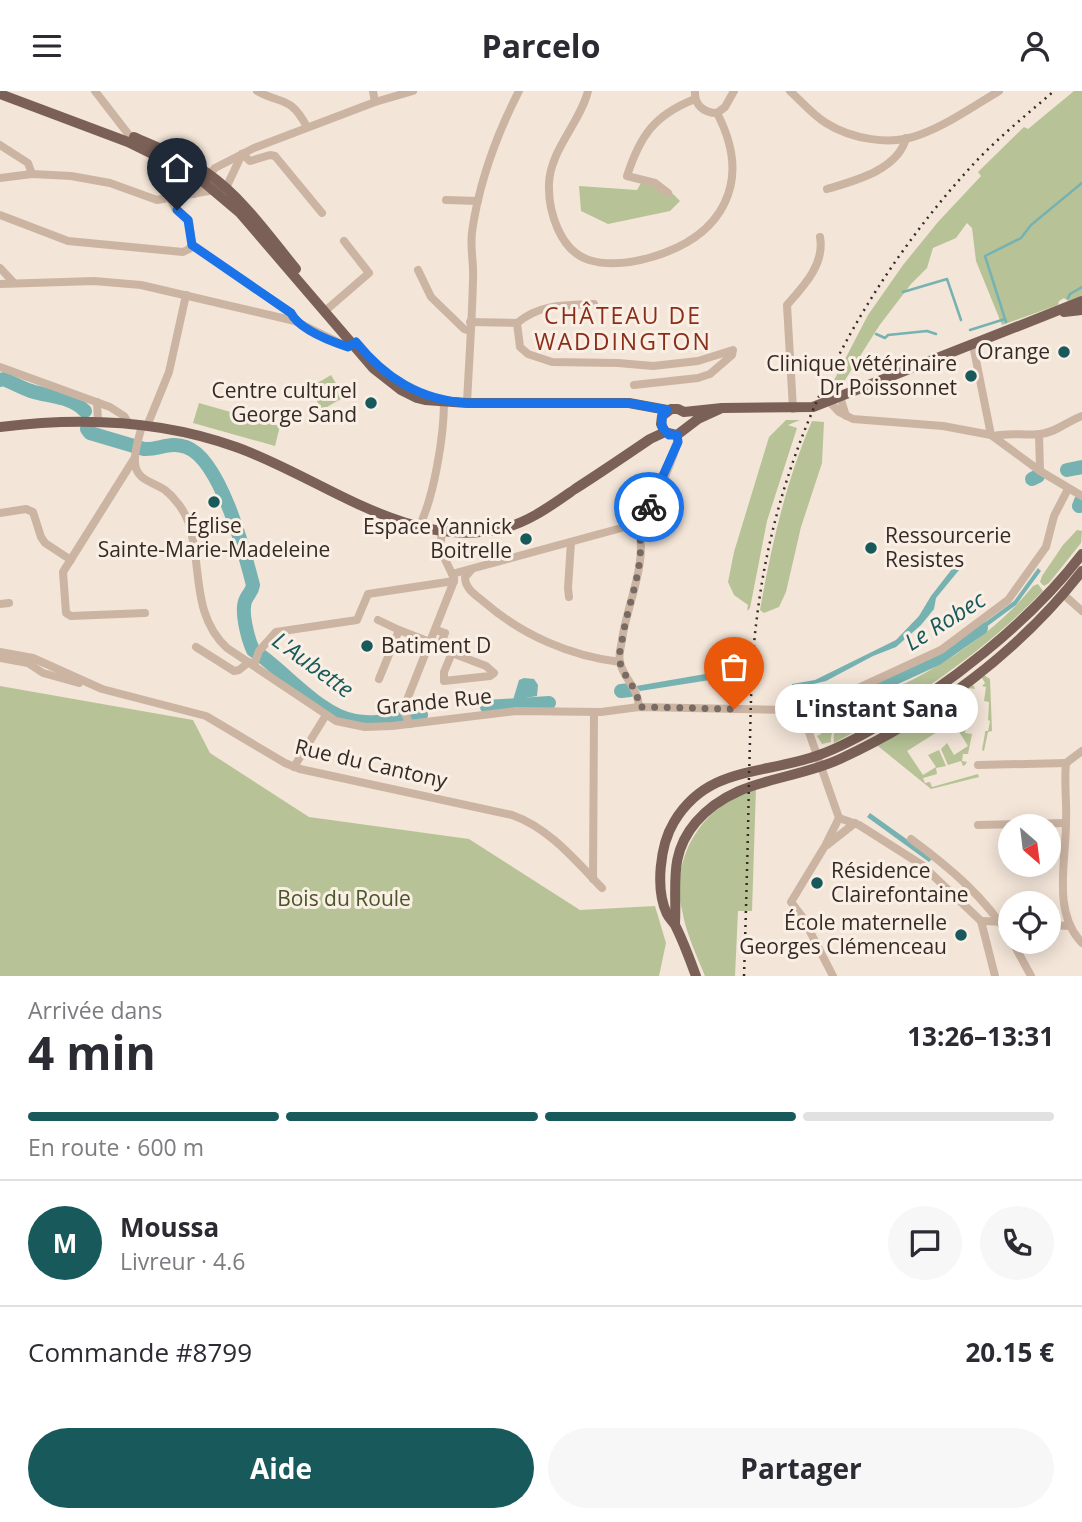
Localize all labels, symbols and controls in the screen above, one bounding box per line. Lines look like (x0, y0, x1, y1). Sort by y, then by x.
text: Parcelo (482, 24, 600, 67)
icon: menu (28, 27, 66, 65)
icon: person (1016, 27, 1054, 65)
pin (147, 138, 207, 210)
icon: home (158, 149, 196, 187)
district label: CHÂTEAU DE WADDINGTON (534, 299, 712, 357)
place label: Orange (977, 337, 1050, 365)
marker: Orange (1056, 344, 1072, 360)
place label: Clinique vétérinaire Dr Poissonnet (766, 349, 957, 401)
marker: Clinique vétérinaire Dr Poissonnet (963, 368, 979, 384)
place label: Centre culturel George Sand (212, 376, 357, 428)
marker: Centre culturel George Sand (363, 395, 379, 411)
courier (614, 472, 684, 542)
icon: bike (630, 488, 668, 526)
marker: Église Sainte-Marie-Madeleine (206, 494, 222, 510)
place label: Église Sainte-Marie-Madeleine (98, 511, 330, 563)
place label: Espace Yannick Boitrelle (363, 512, 512, 564)
place label: Ressourcerie Resistes (885, 521, 1011, 573)
marker: Espace Yannick Boitrelle (518, 531, 534, 547)
marker: Ressourcerie Resistes (863, 540, 879, 556)
water label: Le Robec (898, 583, 991, 657)
water label: L'Aubette (266, 624, 361, 705)
place label: Batiment D (381, 631, 491, 659)
pin (704, 637, 764, 709)
marker: Batiment D (359, 638, 375, 654)
icon: bag (715, 648, 753, 686)
street label: Grande Rue (375, 681, 493, 721)
callout: L'instant Sana (776, 685, 979, 733)
text: L'instant Sana (795, 692, 958, 724)
street label: Rue du Cantony (292, 732, 451, 794)
north arrow (998, 814, 1060, 877)
map controls (998, 814, 1061, 954)
place label: Résidence Clairefontaine (831, 856, 969, 908)
marker: Résidence Clairefontaine (809, 875, 825, 891)
park label: Bois du Roule (277, 884, 411, 912)
button: locate (998, 891, 1061, 954)
place label: École maternelle Georges Clémenceau (739, 908, 947, 960)
marker: École maternelle Georges Clémenceau (953, 927, 969, 943)
text: Arrivée dans (28, 994, 162, 1026)
text: 13:26–13:31 (907, 1018, 1054, 1054)
text: 4 min (28, 1021, 156, 1083)
text: En route · 600 m (28, 1131, 204, 1163)
button: chat (888, 1206, 962, 1280)
button: phone (980, 1206, 1054, 1280)
text: Moussa (120, 1209, 219, 1245)
text: M (53, 1225, 77, 1261)
text: Livreur · 4.6 (120, 1245, 245, 1277)
text: Commande #8799 (28, 1334, 252, 1370)
text: 20.15 € (966, 1334, 1054, 1370)
button: Aide (28, 1428, 534, 1508)
button: Partager (548, 1428, 1054, 1508)

